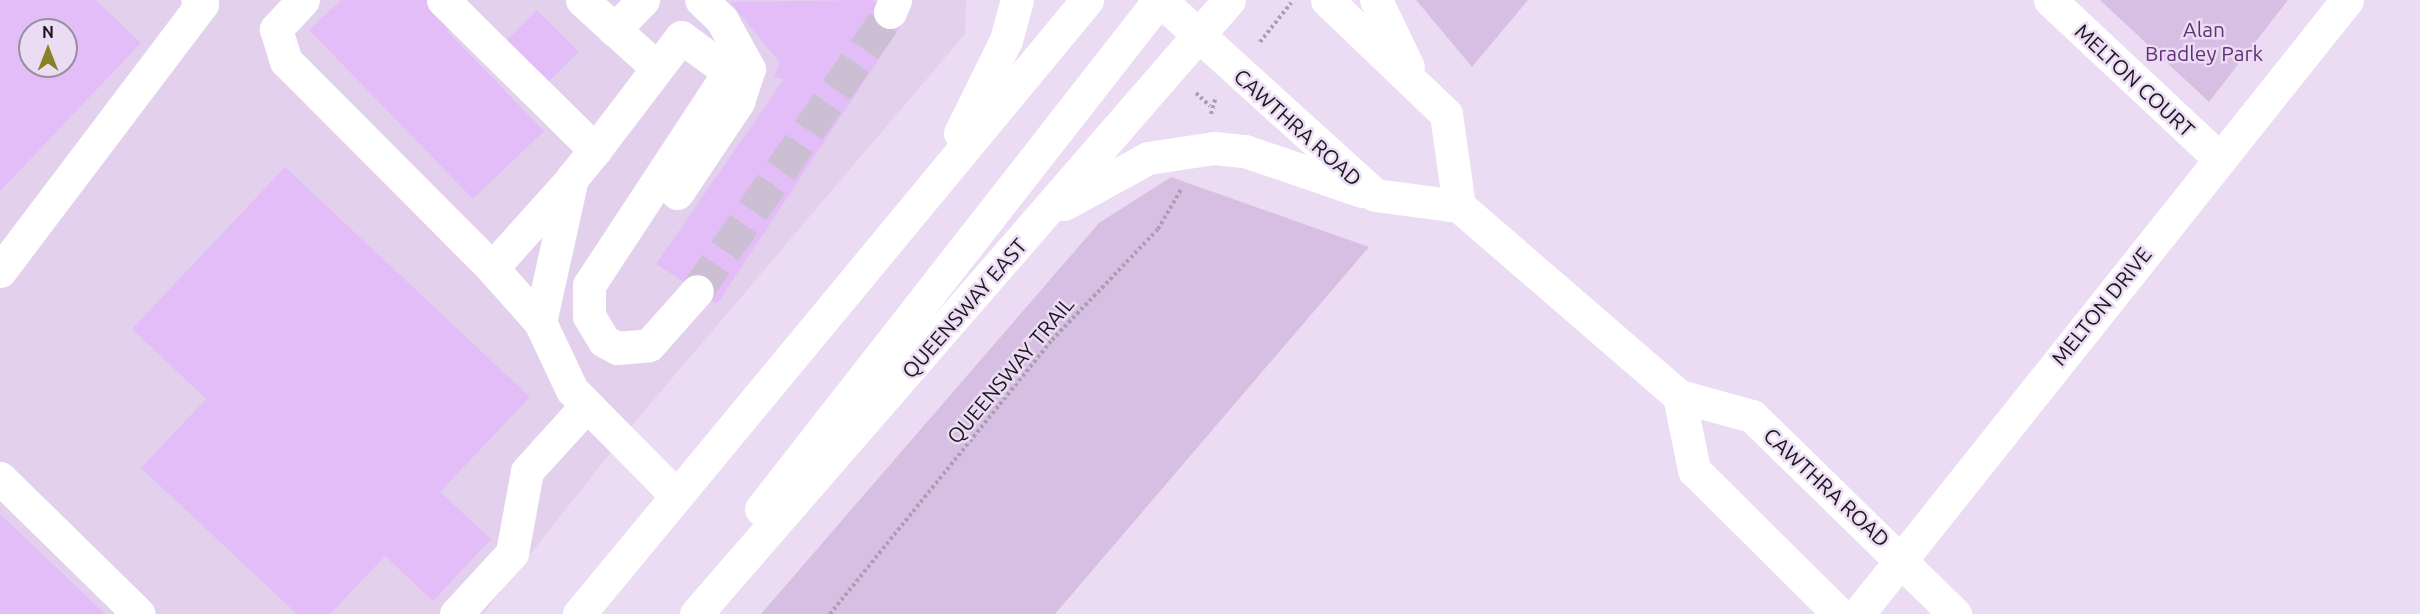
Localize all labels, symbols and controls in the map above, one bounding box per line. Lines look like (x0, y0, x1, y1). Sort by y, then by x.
park label: Alan Bradley Park (2145, 16, 2263, 66)
north arrow (18, 18, 78, 78)
street label: MELTON COURT (2070, 18, 2200, 142)
text: N (42, 23, 54, 41)
street label: CAWTHRA ROAD (1229, 63, 1367, 191)
street label: QUEENSWAY EAST (896, 233, 1032, 383)
street label: MELTON DRIVE (2046, 242, 2156, 370)
street label: QUEENSWAY TRAIL (941, 292, 1079, 448)
street label: CAWTHRA ROAD (1759, 422, 1895, 552)

